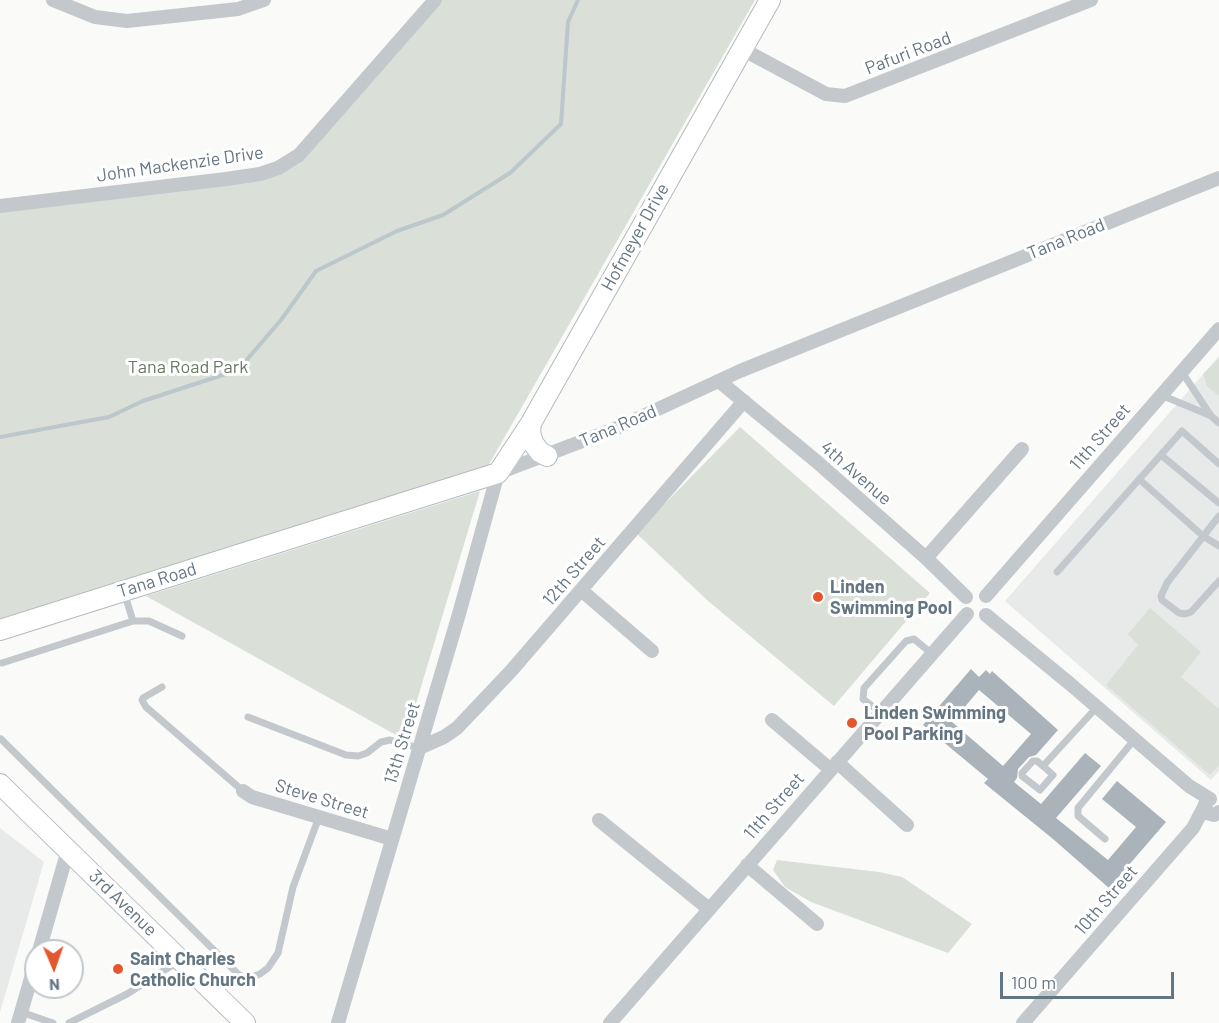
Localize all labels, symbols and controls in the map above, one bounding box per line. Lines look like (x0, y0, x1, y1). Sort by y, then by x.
street label: Pafuri Road (862, 27, 954, 79)
street label: John Mackenzie Drive (95, 142, 265, 186)
street label: Hofmeyer Drive (597, 179, 673, 295)
street label: Tana Road (1024, 214, 1108, 264)
park label: Tana Road Park (128, 356, 248, 378)
street label: 11th Street (1065, 399, 1135, 475)
street label: Tana Road (576, 400, 660, 452)
street label: 4th Avenue (816, 436, 896, 510)
street label: 12th Street (538, 532, 610, 610)
street label: Tana Road (115, 558, 199, 602)
place label: Linden Swimming Pool (830, 576, 952, 618)
marker: Linden Swimming Pool (811, 590, 825, 604)
street label: 13th Street (379, 699, 425, 787)
place label: Linden Swimming Pool Parking (864, 702, 1006, 744)
marker: Linden Swimming Pool Parking (845, 716, 859, 730)
street label: 11th Street (739, 768, 809, 844)
street label: Steve Street (273, 775, 371, 823)
street label: 10th Street (1070, 861, 1142, 939)
street label: 3rd Avenue (84, 865, 162, 941)
north arrow (24, 939, 84, 999)
place label: Saint Charles Catholic Church (130, 948, 256, 990)
scale bar (1003, 960, 1177, 998)
marker: Saint Charles Catholic Church (111, 962, 125, 976)
text: 100 m (1011, 971, 1056, 993)
text: N (49, 976, 60, 995)

